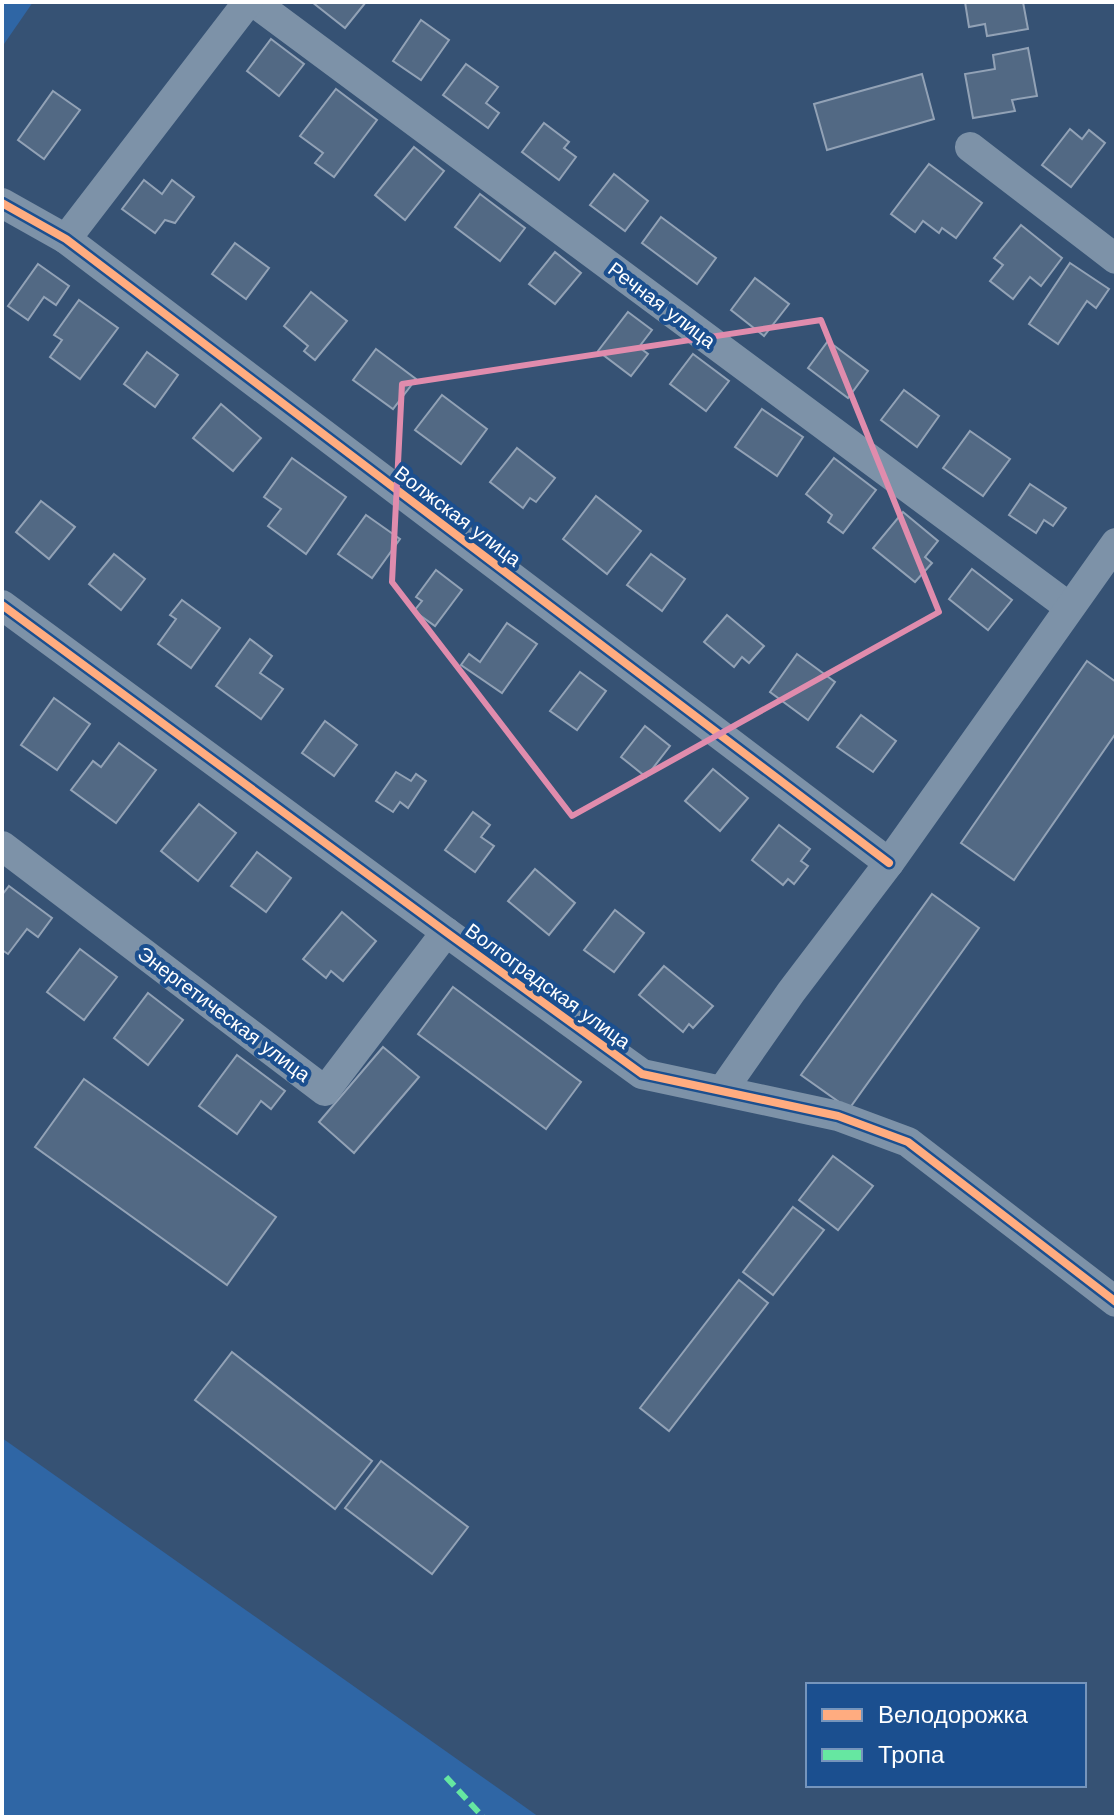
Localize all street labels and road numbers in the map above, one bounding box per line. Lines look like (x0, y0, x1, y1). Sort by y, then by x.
street label: Речная улица (604, 257, 721, 354)
street label: Волжская улица (390, 461, 527, 572)
street label: Волгоградская улица (461, 918, 636, 1054)
street label: Энергетическая улица (133, 941, 316, 1087)

